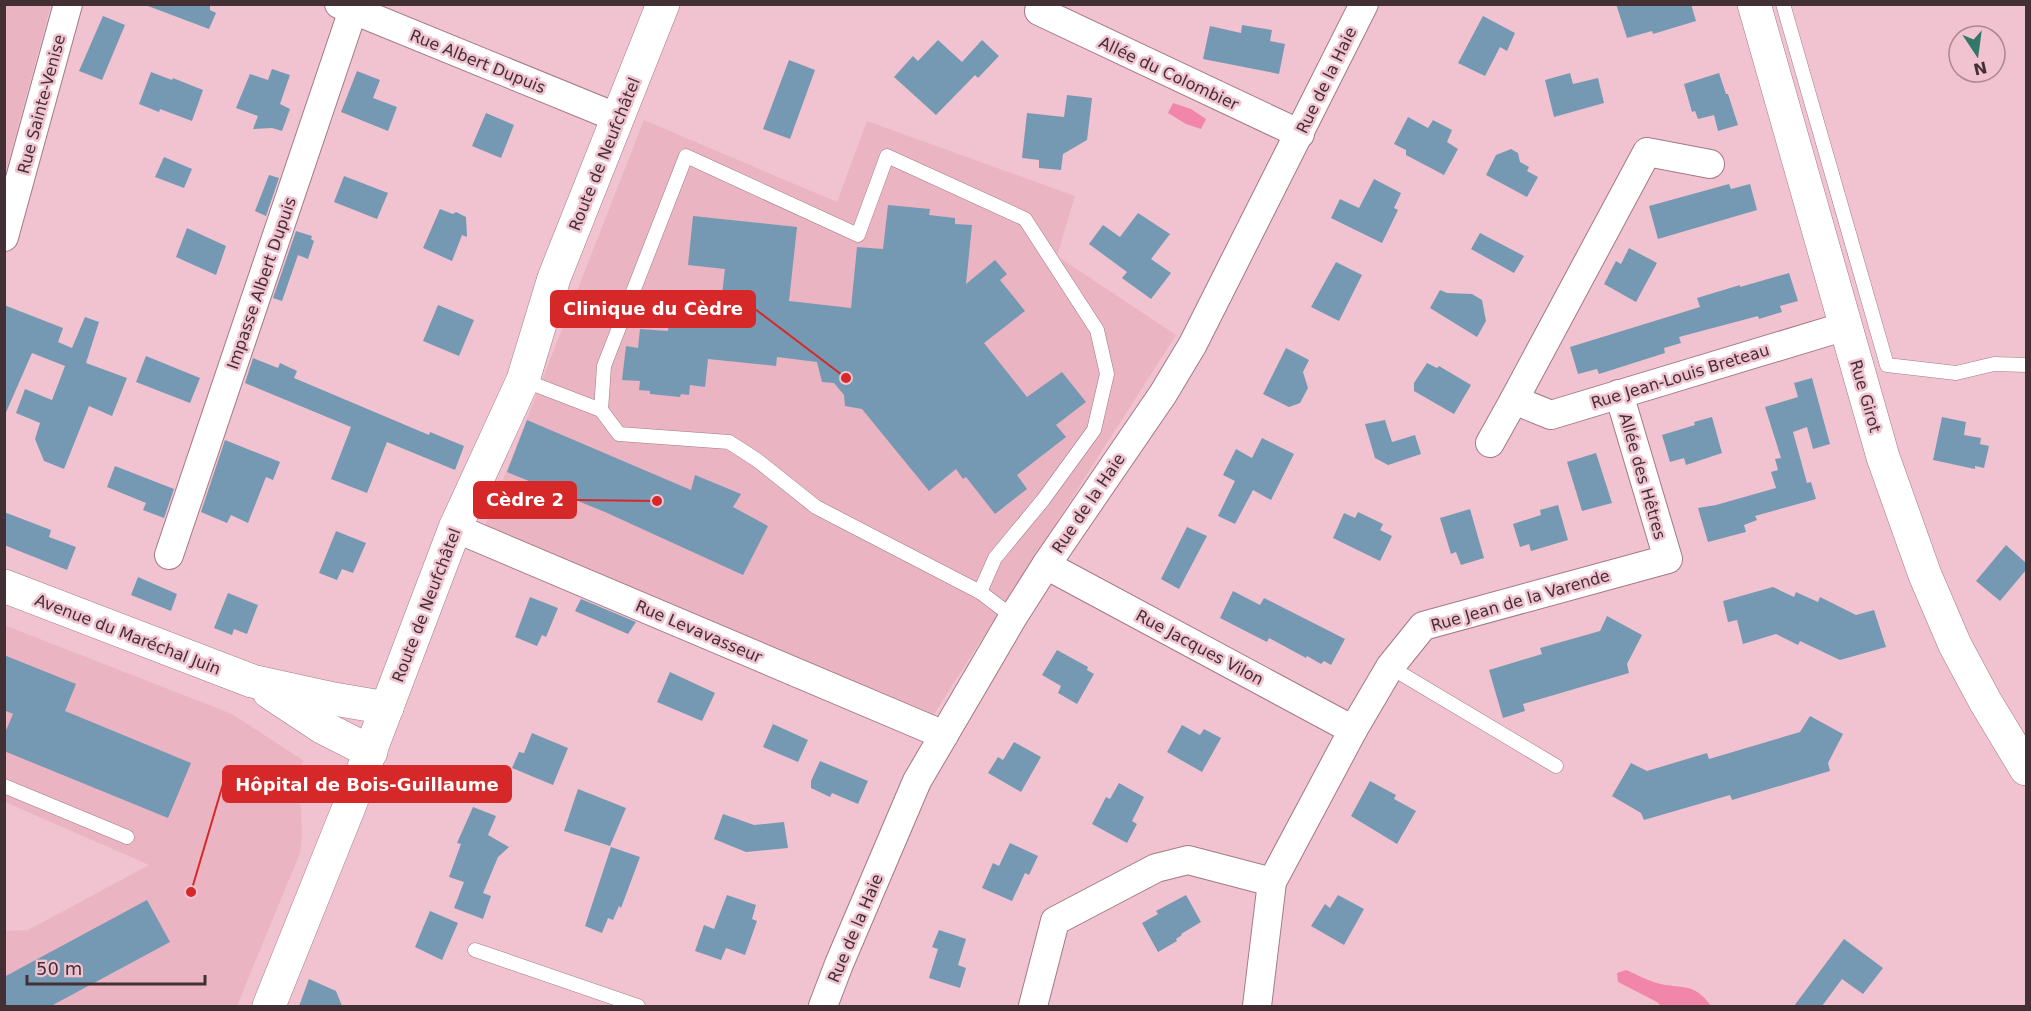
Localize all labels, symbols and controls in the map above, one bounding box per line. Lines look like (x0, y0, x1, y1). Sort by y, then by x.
street label: Rue de la Haie (1292, 24, 1360, 137)
north arrow (1947, 24, 2007, 84)
street label: Rue Albert Dupuis (407, 26, 548, 97)
street label: Rue Sainte-Venise (14, 32, 69, 176)
street label: Allée du Colombier (1096, 33, 1242, 114)
text: N (1972, 57, 1989, 79)
street label: Route de Neufchâtel (565, 75, 644, 234)
street label: Impasse Albert Dupuis (223, 195, 300, 372)
callout: Clinique du Cèdre (551, 291, 755, 327)
text: Clinique du Cèdre (563, 298, 743, 319)
street label: Rue Jean-Louis Breteau (1589, 340, 1772, 413)
street label: Rue Girot (1846, 358, 1885, 435)
street label: Allée des Hêtres (1615, 411, 1670, 542)
street label: Rue de la Haie (1048, 450, 1129, 557)
callout: Cèdre 2 (474, 482, 576, 518)
text: Cèdre 2 (486, 489, 564, 510)
street label: Route de Neufchâtel (388, 525, 465, 685)
street label: Rue Jean de la Varende (1429, 566, 1612, 635)
street label: Avenue du Maréchal Juin (32, 590, 223, 679)
street label: Rue Levavasseur (633, 596, 765, 667)
street label: Rue Jacques Vilon (1133, 606, 1267, 689)
callout: Hôpital de Bois-Guillaume (223, 766, 511, 802)
text: Hôpital de Bois-Guillaume (235, 774, 499, 795)
street label: Rue de la Haie (824, 871, 887, 985)
scale bar (27, 948, 206, 986)
text: 50 m (36, 958, 82, 979)

